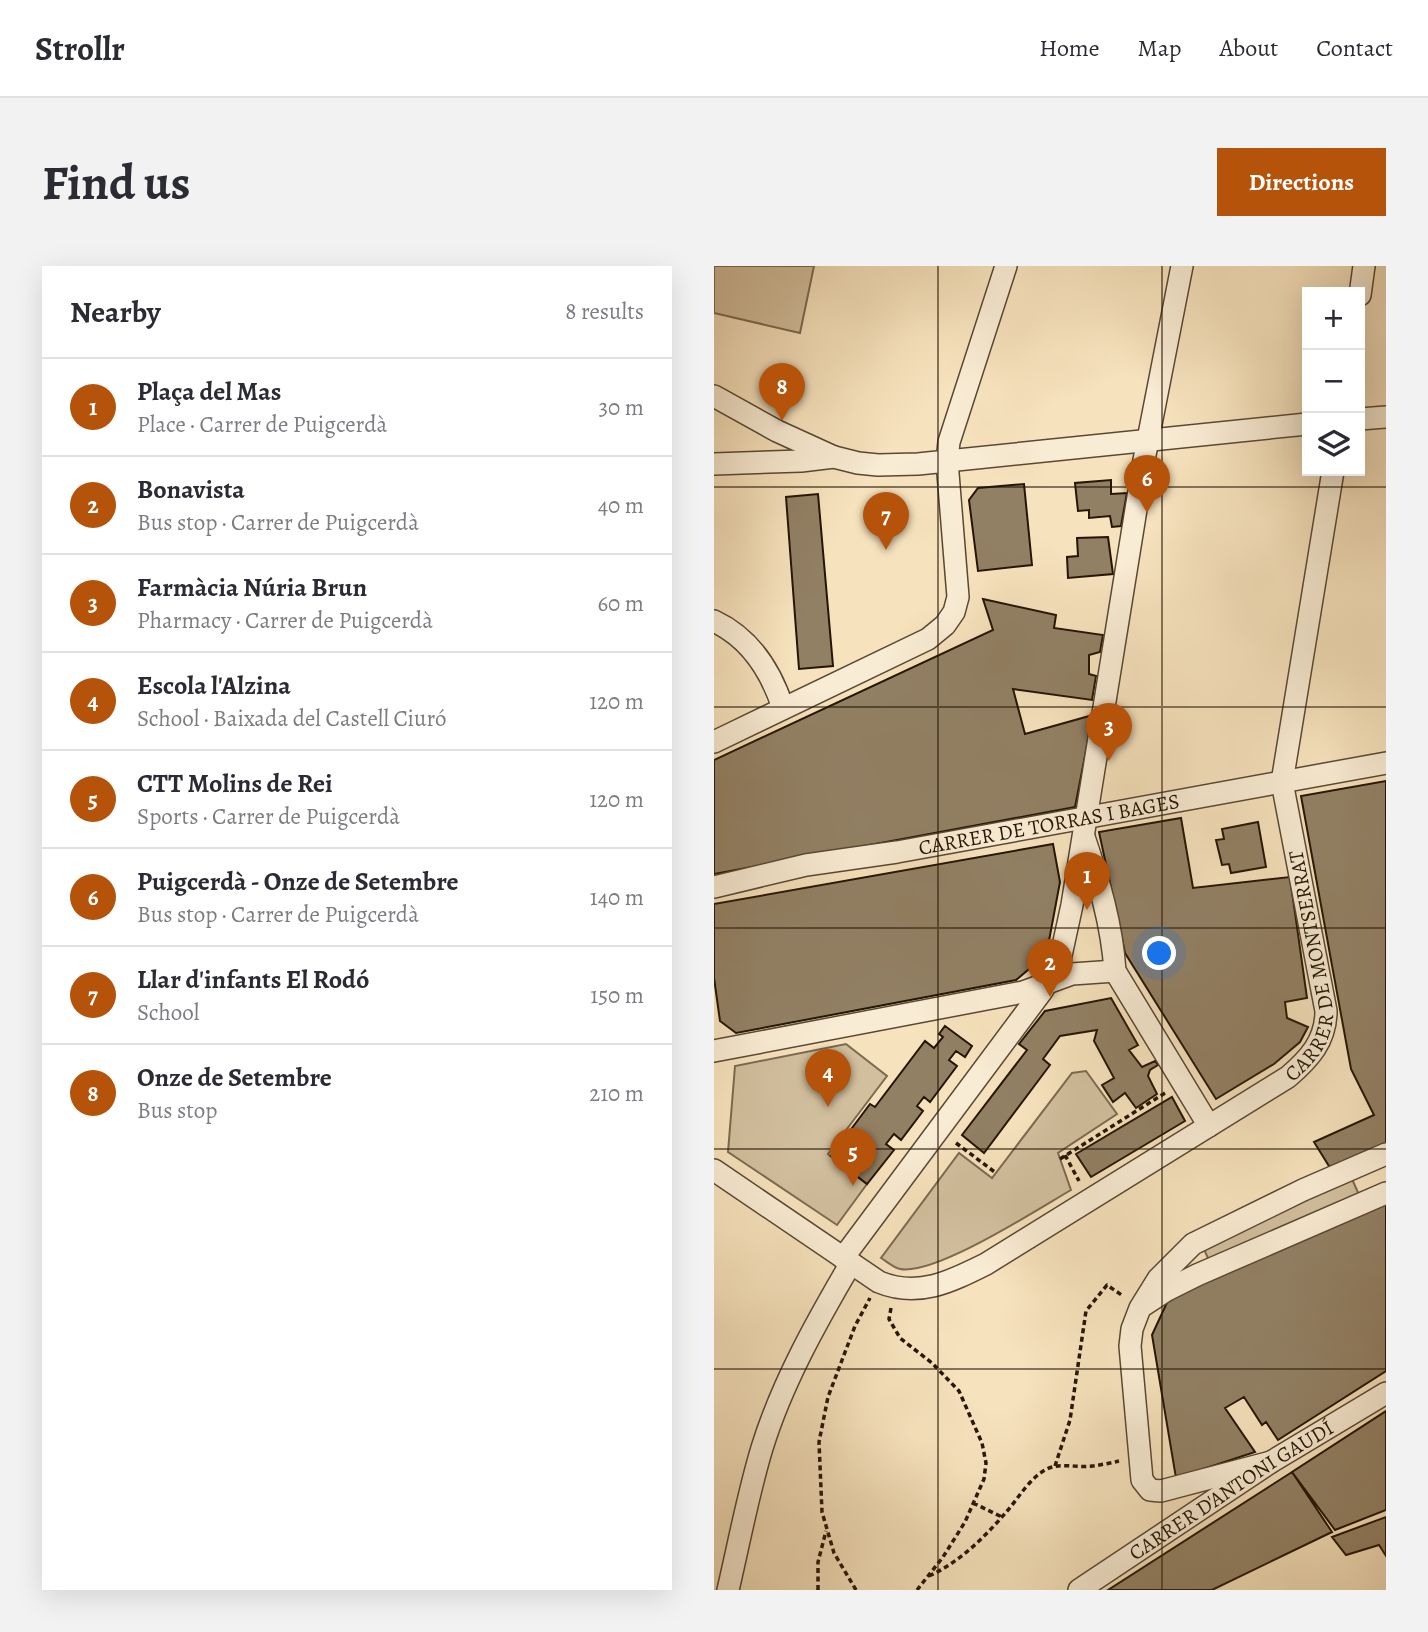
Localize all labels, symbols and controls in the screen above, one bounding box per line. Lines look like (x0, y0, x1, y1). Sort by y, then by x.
text: Strollr (35, 26, 125, 71)
text: Home (1039, 32, 1100, 64)
text: Map (1138, 32, 1182, 64)
text: About (1220, 32, 1278, 64)
text: Contact (1316, 32, 1393, 64)
button: Directions (1217, 148, 1386, 216)
text: Find us (42, 149, 190, 216)
map controls (1302, 287, 1365, 476)
button: + (1302, 287, 1365, 350)
text: Nearby (70, 292, 161, 332)
text: 8 results (565, 296, 644, 327)
button: − (1302, 350, 1365, 413)
pin: 8 (759, 363, 805, 421)
text: Plaça del Mas (137, 374, 281, 409)
text: 1 (89, 392, 97, 423)
text: 30 m (598, 392, 644, 423)
text: Place · Carrer de Puigcerdà (137, 409, 387, 440)
button: layers (1302, 413, 1365, 476)
pin: 6 (1124, 455, 1170, 513)
text: Bonavista (137, 472, 245, 507)
text: 2 (87, 490, 99, 521)
text: 40 m (598, 490, 644, 521)
pin: 7 (863, 492, 909, 550)
text: Bus stop · Carrer de Puigcerdà (137, 507, 419, 538)
text: Farmàcia Núria Brun (137, 570, 367, 605)
text: 3 (88, 588, 98, 619)
text: 60 m (597, 588, 644, 619)
text: Pharmacy · Carrer de Puigcerdà (137, 605, 433, 636)
text: Escola l'Alzina (137, 668, 291, 703)
text: 4 (88, 686, 98, 717)
text: 120 m (589, 686, 644, 717)
text: School · Baixada del Castell Ciuró (137, 703, 446, 734)
pin: 3 (1086, 703, 1132, 761)
text: CTT Molins de Rei (137, 766, 333, 801)
text: 5 (88, 784, 98, 815)
text: 120 m (589, 784, 644, 815)
street label: CARRER DE TORRAS I BAGES (916, 787, 1182, 862)
text: Sports · Carrer de Puigcerdà (137, 801, 400, 832)
street label: CARRER DE MONTSERRAT (1267, 840, 1305, 1084)
text: CARRER DE MONTSERRAT (1278, 848, 1340, 1088)
pin: 1 (1064, 852, 1110, 910)
text: Puigcerdà - Onze de Setembre (137, 864, 459, 899)
text: 6 (88, 882, 98, 913)
text: 140 m (590, 882, 644, 913)
text: Bus stop · Carrer de Puigcerdà (137, 899, 419, 930)
your location (1142, 936, 1176, 970)
pin: 2 (1027, 939, 1073, 997)
text: Llar d'infants El Rodó (137, 962, 369, 997)
text: 7 (88, 980, 98, 1011)
text: 150 m (590, 980, 644, 1011)
text: School (137, 997, 199, 1028)
pin: 4 (805, 1049, 851, 1107)
text: Onze de Setembre (137, 1060, 332, 1095)
text: 8 (87, 1078, 99, 1109)
text: 210 m (589, 1078, 644, 1109)
text: Bus stop (137, 1095, 217, 1126)
pin: 5 (830, 1128, 876, 1186)
street label: CARRER D'ANTONI GAUDÍ (1123, 1414, 1339, 1567)

